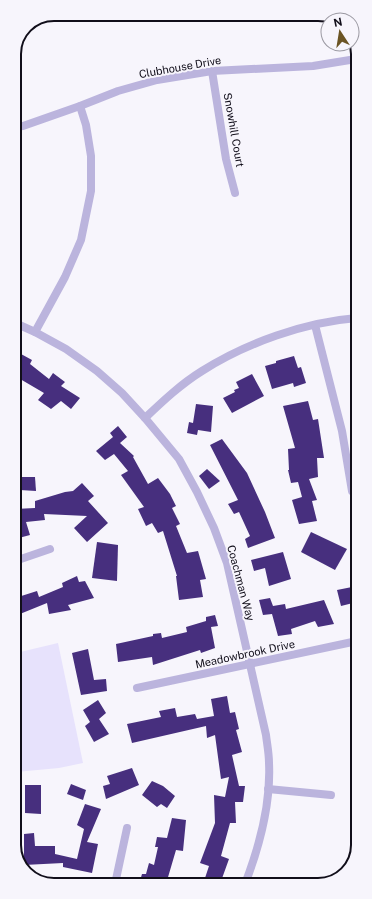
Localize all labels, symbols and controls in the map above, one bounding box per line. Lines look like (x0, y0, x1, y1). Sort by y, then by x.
north arrow (320, 12, 360, 52)
text: N (332, 15, 343, 29)
street label: Clubhouse Drive (138, 54, 222, 80)
street label: Snowhill Court (222, 92, 246, 168)
street label: Coachman Way (225, 544, 257, 622)
street label: Meadowbrook Drive (194, 638, 296, 670)

